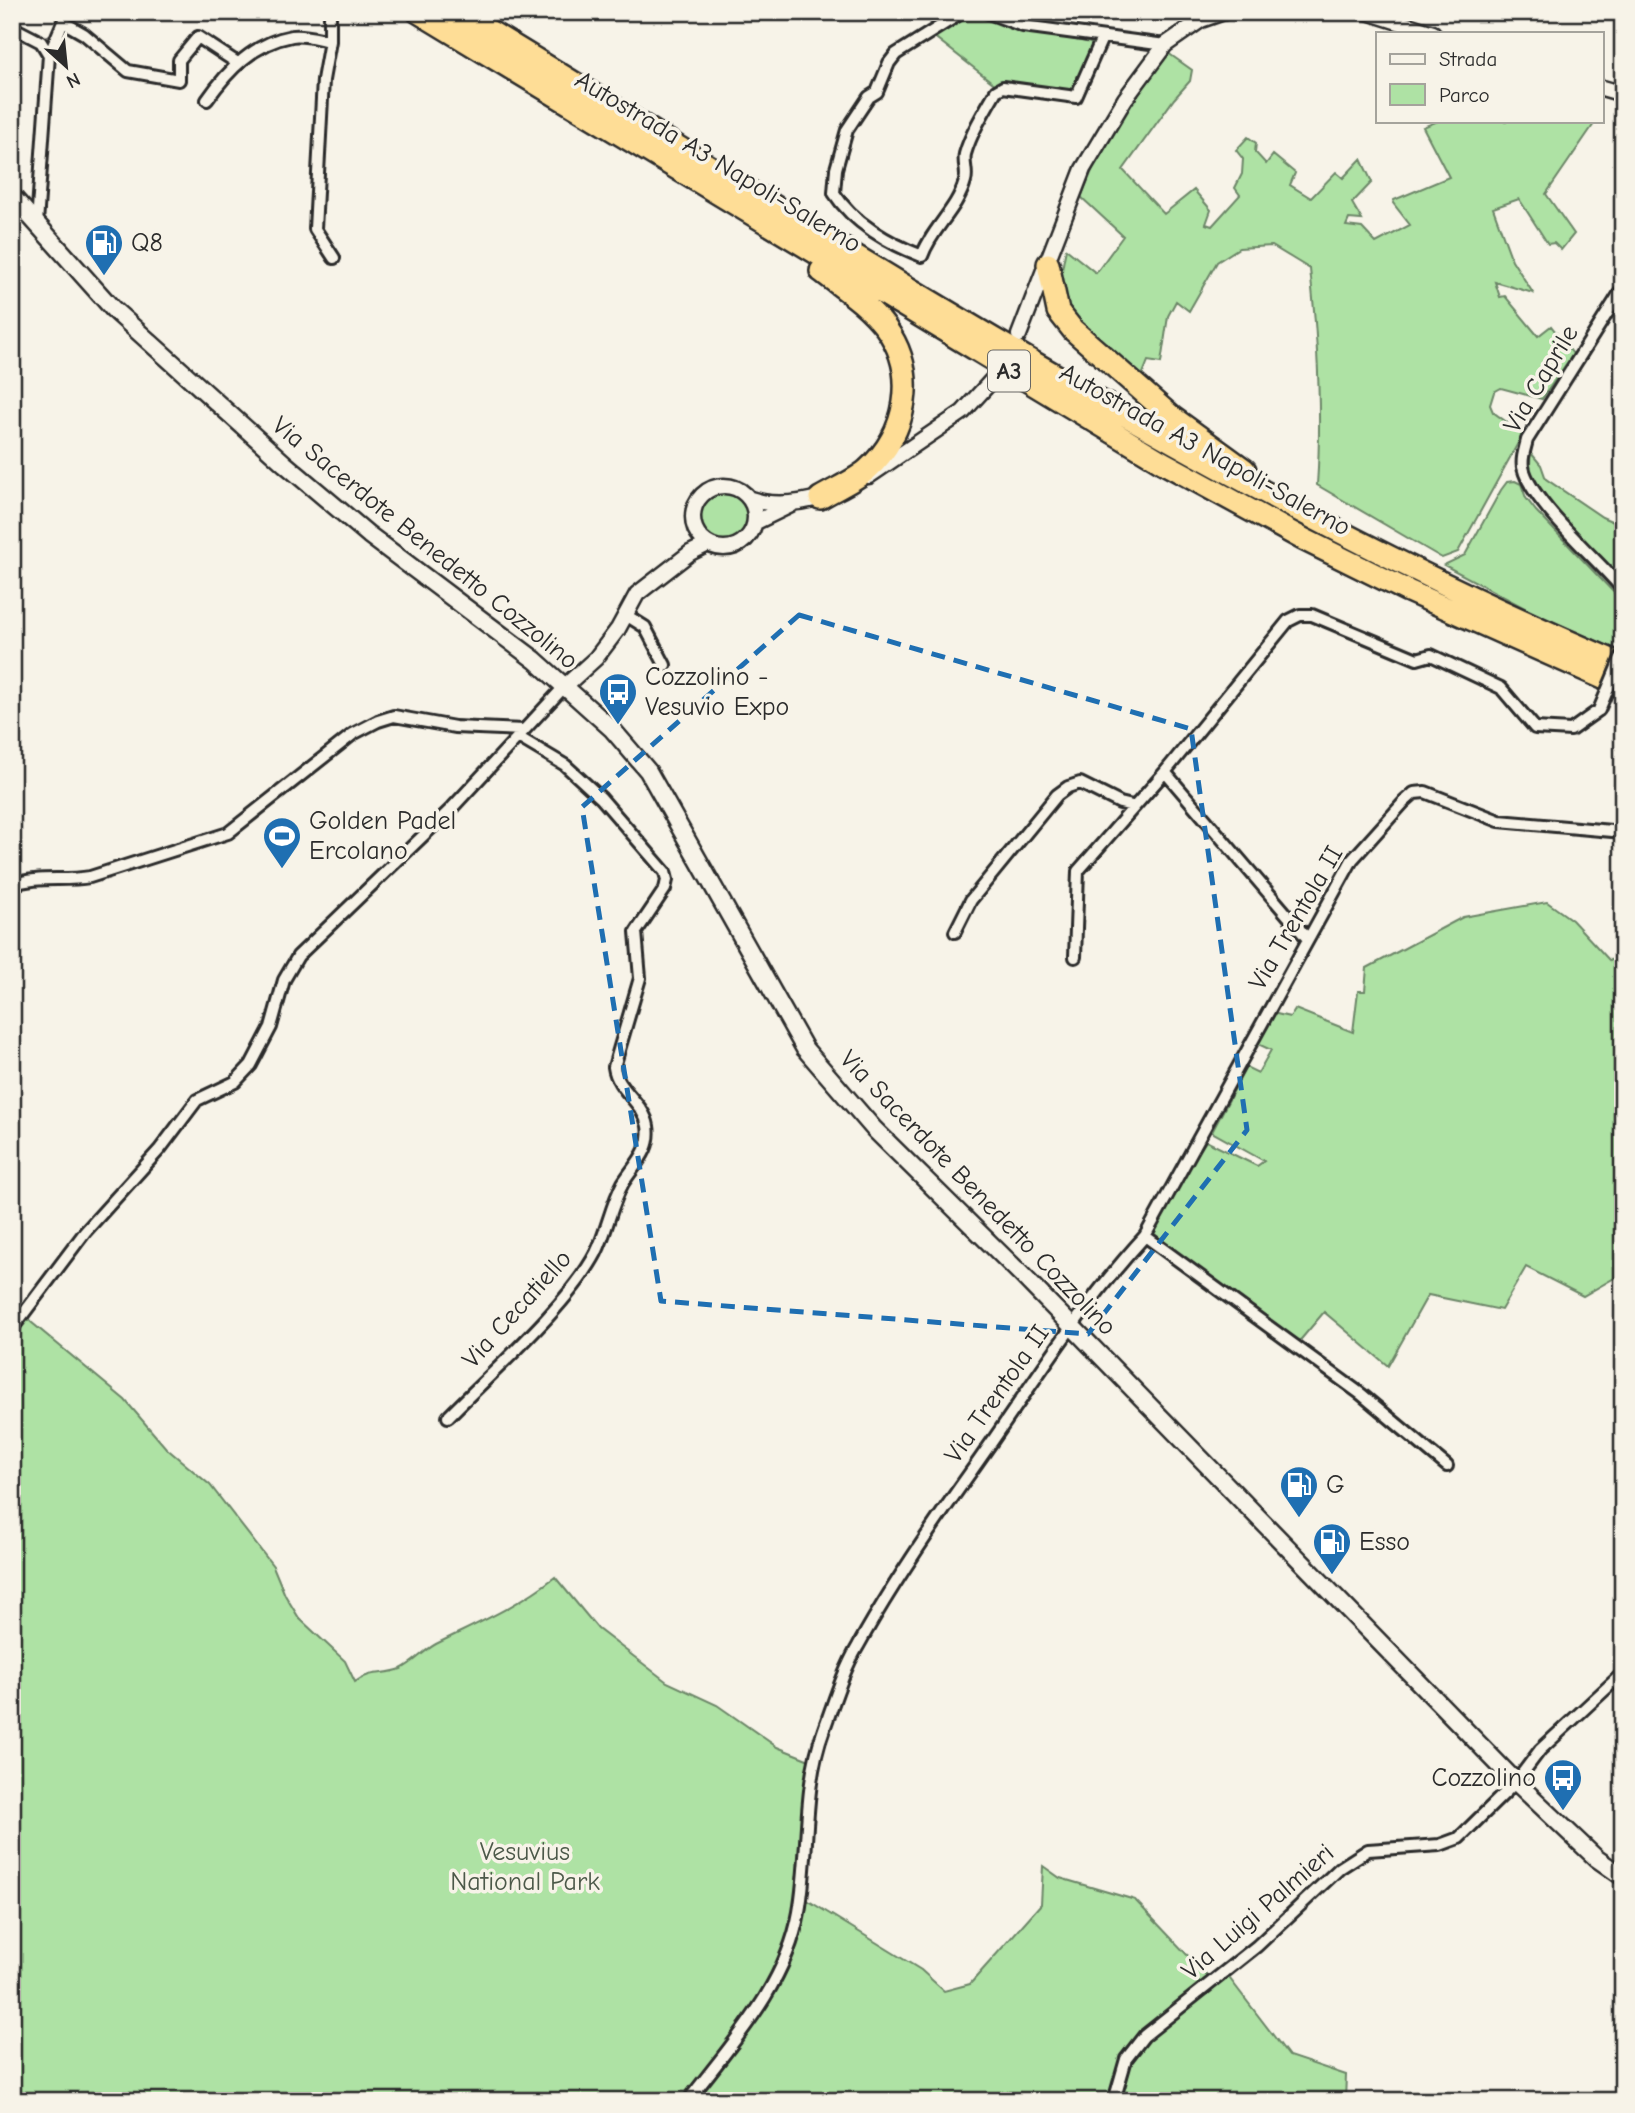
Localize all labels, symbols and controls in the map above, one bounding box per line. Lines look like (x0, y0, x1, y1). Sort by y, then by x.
north arrow (32, 32, 102, 102)
legend (1376, 32, 1604, 122)
text: Strada (1439, 47, 1497, 71)
street label: Autostrada A3 Napoli-Salerno (570, 65, 866, 259)
text: N (63, 68, 84, 93)
text: Parco (1439, 83, 1490, 107)
fuel station icon: Q8 (83, 222, 125, 277)
place label: Q8 (131, 228, 163, 258)
street label: Via Caprile (1497, 320, 1585, 438)
road number: A3 (988, 350, 1030, 392)
street label: Autostrada A3 Napoli-Salerno (1054, 357, 1356, 543)
street label: Via Sacerdote Benedetto Cozzolino (266, 410, 584, 676)
place label: Cozzolino - Vesuvio Expo (645, 662, 789, 722)
bus stop icon: Cozzolino - Vesuvio Expo (597, 671, 639, 726)
place label: Golden Padel Ercolano (309, 806, 456, 866)
sports icon: Golden Padel Ercolano (261, 815, 303, 870)
street label: Via Trentola II (1243, 841, 1349, 995)
street label: Via Sacerdote Benedetto Cozzolino (834, 1044, 1122, 1342)
street label: Via Cecatiello (456, 1244, 578, 1374)
street label: Via Trentola II (938, 1319, 1056, 1469)
fuel station icon: G (1278, 1464, 1320, 1519)
place label: G (1326, 1470, 1345, 1500)
fuel station icon: Esso (1311, 1521, 1353, 1576)
place label: Esso (1359, 1527, 1410, 1557)
bus stop icon: Cozzolino (1542, 1757, 1584, 1812)
place label: Cozzolino (1432, 1763, 1536, 1793)
park label: Vesuvius National Park (450, 1837, 600, 1897)
street label: Via Luigi Palmieri (1176, 1838, 1340, 1986)

